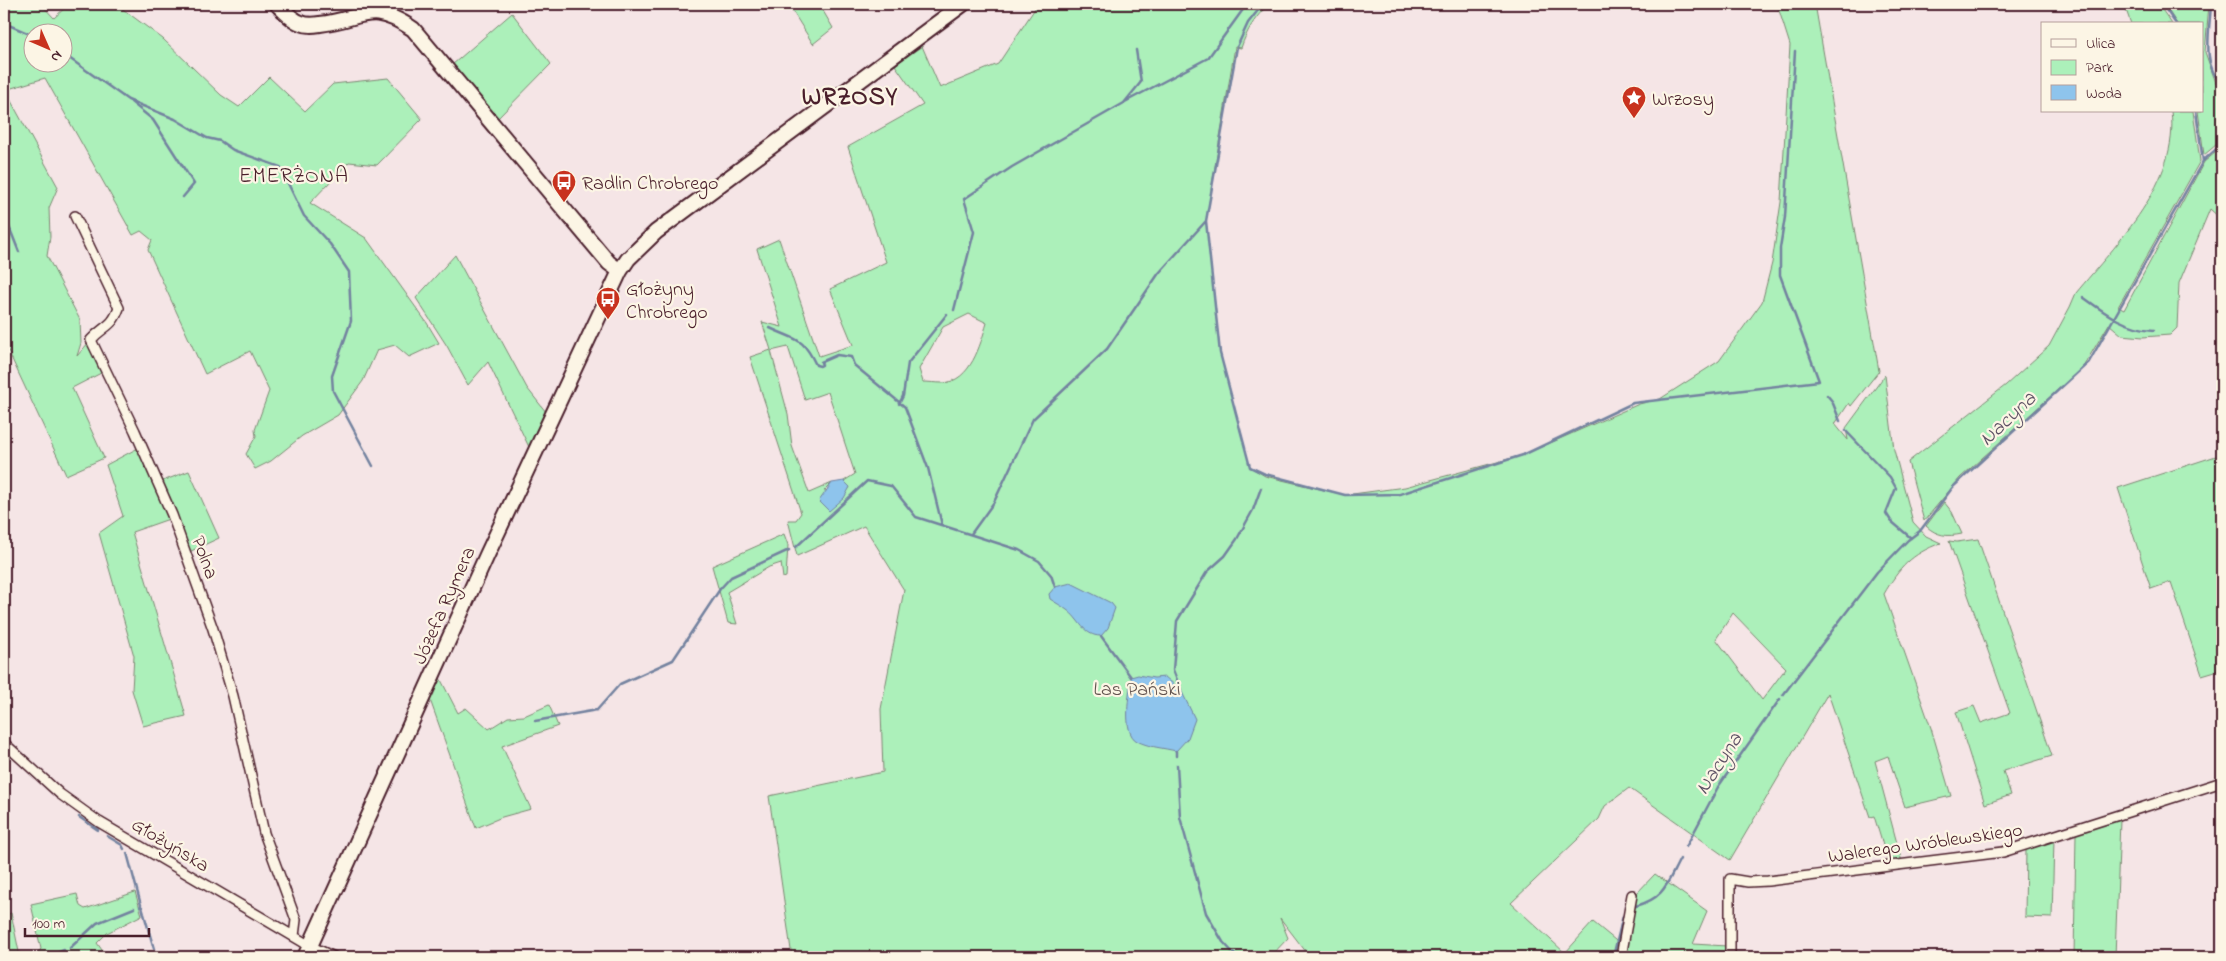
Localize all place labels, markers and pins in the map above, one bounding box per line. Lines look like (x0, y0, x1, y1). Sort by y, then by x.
place icon: Wrzosy (1621, 85, 1647, 119)
place label: Wrzosy (1652, 86, 1714, 115)
bus stop icon: Radlin Chrobrego (551, 169, 577, 203)
place label: Radlin Chrobrego (582, 170, 719, 200)
place label: Głożyny Chrobrego (626, 276, 708, 329)
bus stop icon: Głożyny Chrobrego (595, 286, 621, 320)

